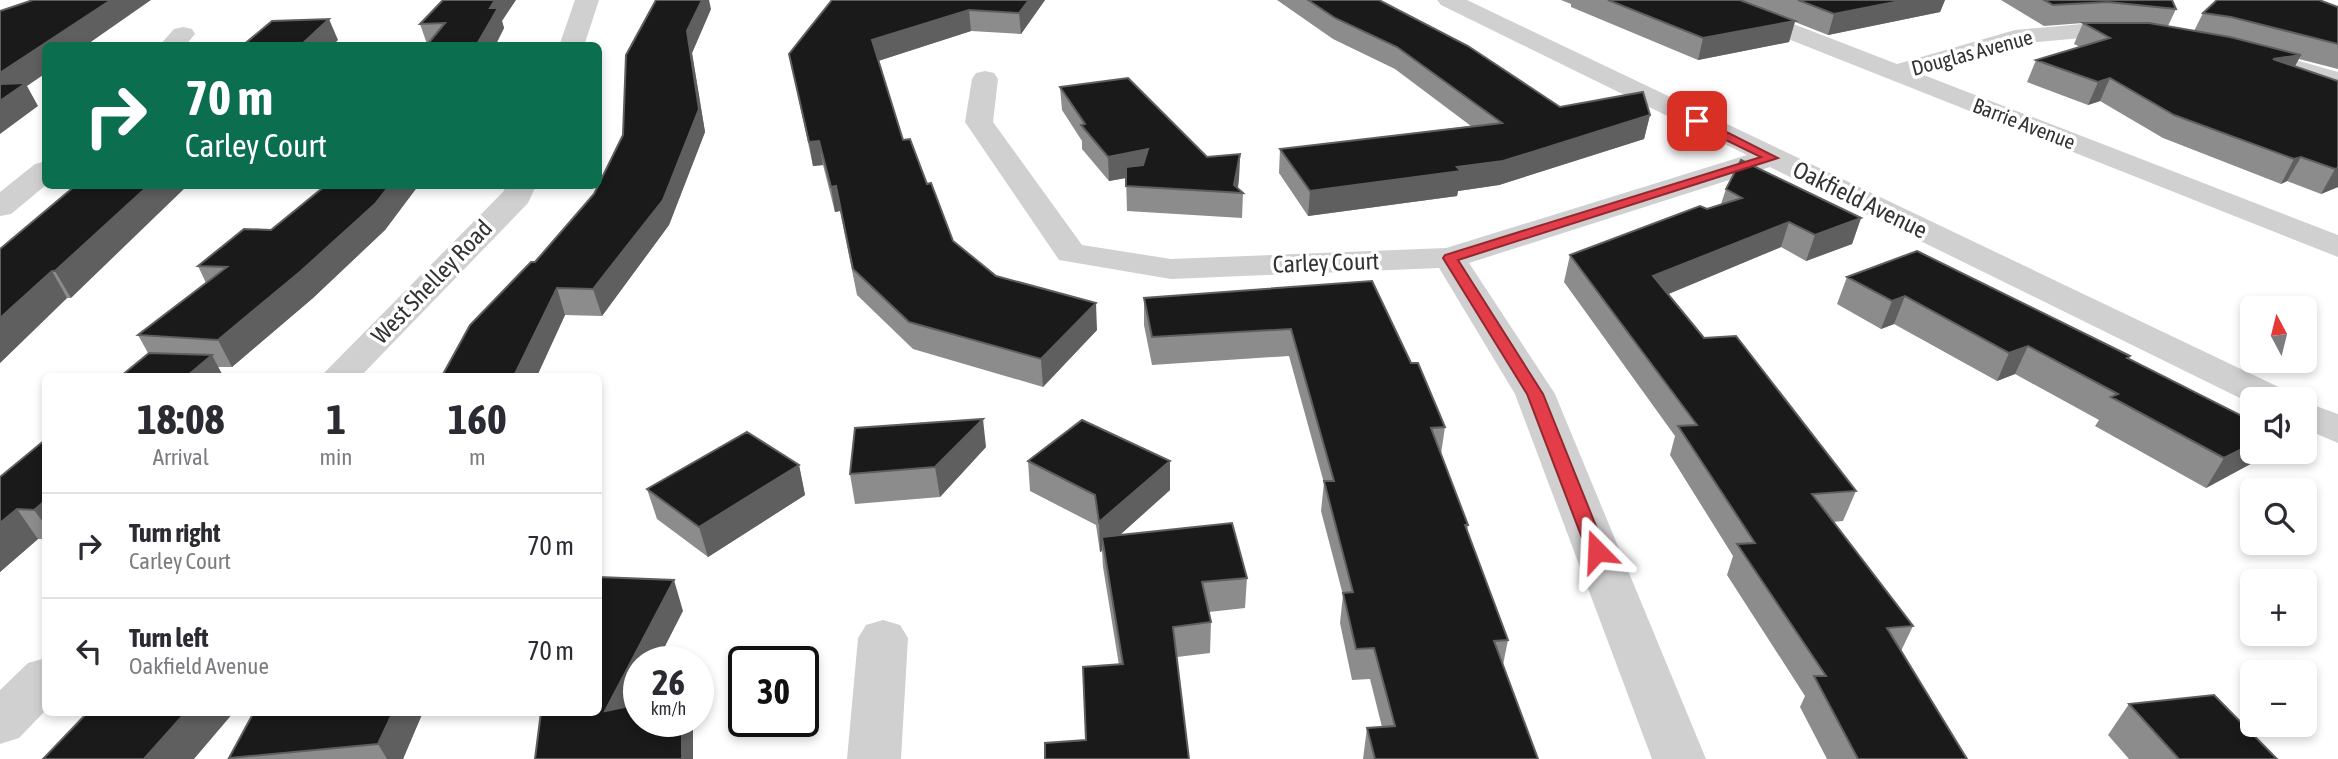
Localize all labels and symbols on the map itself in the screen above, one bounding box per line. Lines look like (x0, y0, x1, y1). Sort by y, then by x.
street label: Douglas Avenue (1908, 24, 2035, 80)
pin (1667, 91, 1727, 151)
street label: Barrie Avenue (1970, 93, 2079, 154)
street label: Oakfield Avenue (1789, 155, 1932, 244)
street label: West Shelley Road (366, 214, 497, 349)
street label: Carley Court (1272, 247, 1380, 278)
north arrow (2240, 296, 2317, 373)
position arrow (1560, 514, 1634, 588)
speed limit sign: 30 (728, 646, 819, 737)

